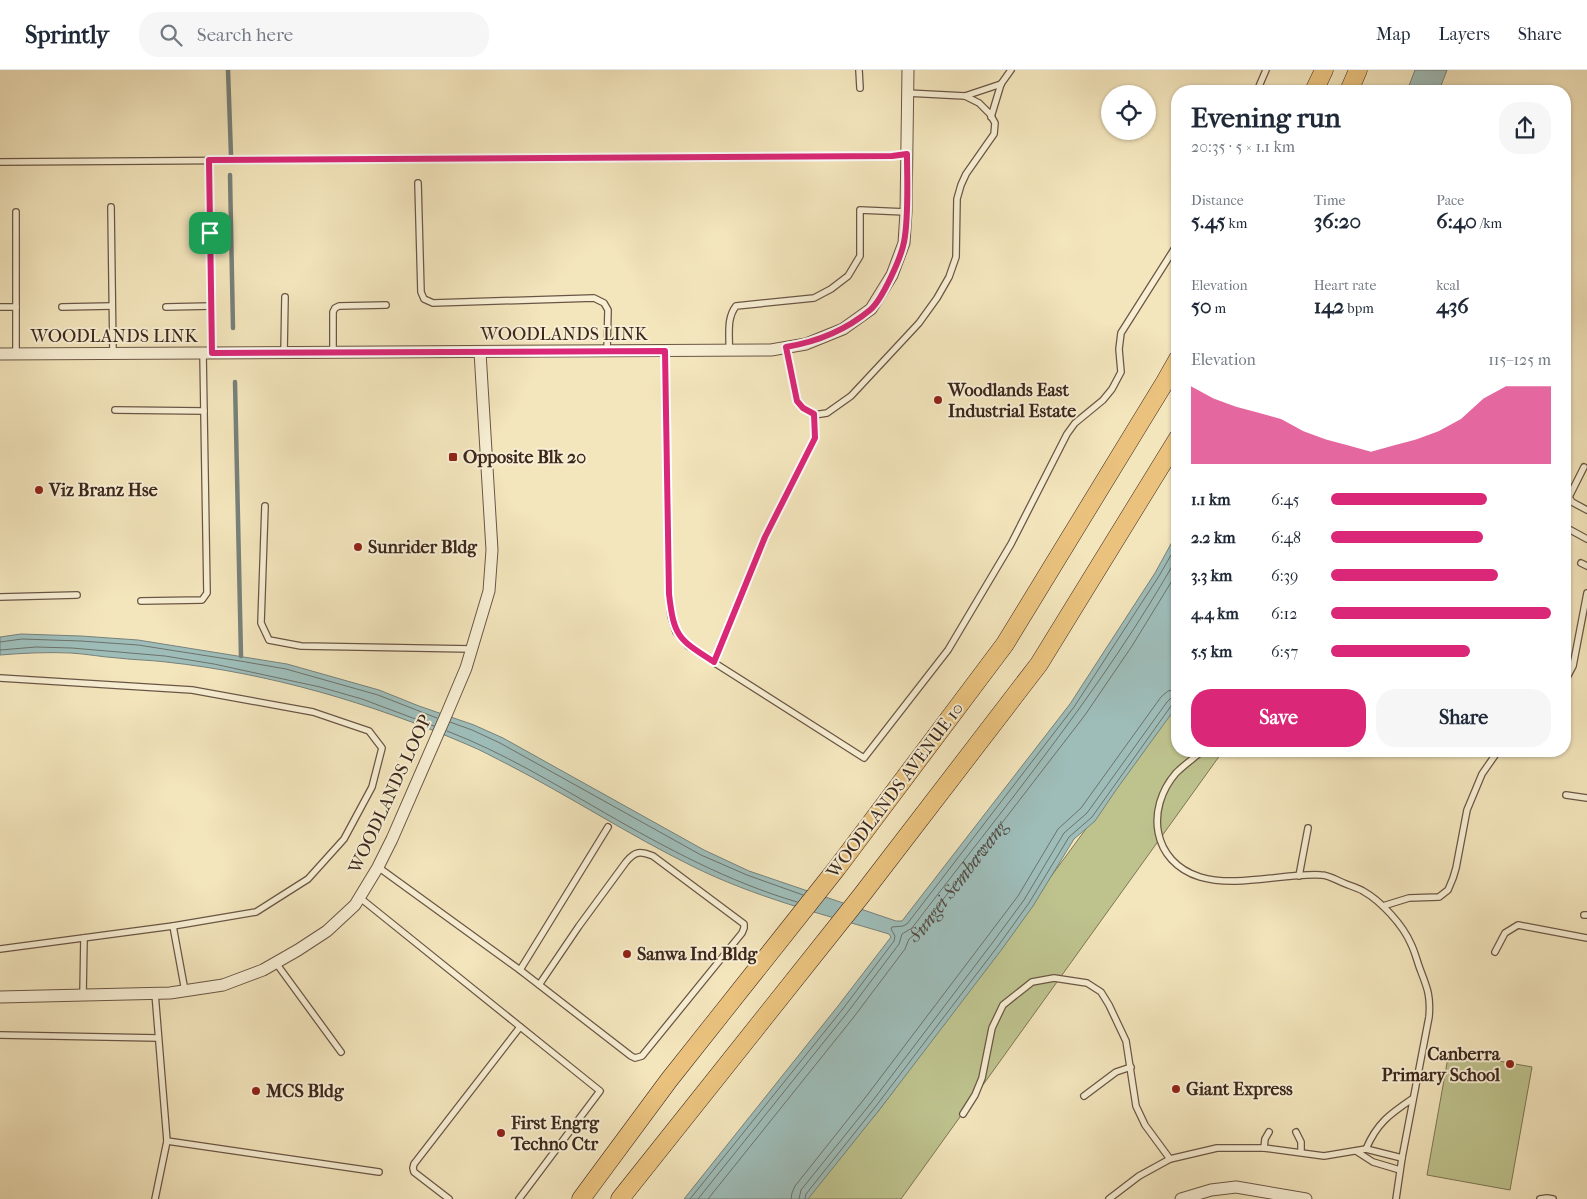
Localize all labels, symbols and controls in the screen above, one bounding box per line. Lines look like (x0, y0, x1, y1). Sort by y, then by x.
search box (139, 12, 489, 57)
text: Sprintly (25, 21, 109, 49)
icon: search (157, 21, 185, 49)
text: Search here (197, 24, 293, 46)
text: Map (1376, 24, 1410, 45)
text: Layers (1438, 24, 1490, 45)
text: Share (1518, 24, 1562, 45)
map controls (1101, 85, 1156, 140)
button: locate (1101, 85, 1156, 140)
text: Evening run (1191, 101, 1341, 134)
button: share (1499, 102, 1551, 154)
text: 20:35 · 5 × 1.1 km (1191, 137, 1295, 156)
text: Distance (1191, 192, 1244, 209)
text: Time (1314, 192, 1345, 209)
text: Pace (1436, 192, 1464, 209)
text: 5.45 (1191, 209, 1226, 233)
text: 36:20 (1314, 209, 1361, 233)
text: 6:40 (1436, 209, 1477, 233)
pin (189, 212, 231, 254)
text: km (1226, 215, 1247, 232)
text: /km (1477, 215, 1502, 232)
icon: arrive (196, 219, 224, 247)
text: Elevation (1191, 277, 1248, 294)
text: Heart rate (1314, 277, 1376, 294)
text: kcal (1436, 277, 1460, 294)
text: 50 (1191, 294, 1212, 318)
text: 142 (1314, 294, 1344, 318)
text: 436 (1436, 294, 1469, 318)
text: m (1212, 300, 1226, 317)
text: bpm (1344, 300, 1374, 317)
street label: WOODLANDS LINK (480, 324, 648, 345)
street label: WOODLANDS LINK (30, 326, 198, 347)
text: Elevation (1191, 350, 1256, 369)
text: 115–125 m (1488, 350, 1551, 369)
place label: Woodlands East Industrial Estate (947, 380, 1076, 422)
marker: Woodlands East Industrial Estate (932, 394, 944, 406)
place label: Opposite Blk 20 (463, 447, 586, 468)
marker: Opposite Blk 20 (447, 451, 459, 463)
place label: Viz Branz Hse (48, 480, 158, 501)
marker: Viz Branz Hse (33, 484, 45, 496)
text: 1.1 km (1191, 490, 1230, 509)
text: 6:45 (1271, 490, 1299, 509)
text: 2.2 km (1191, 528, 1236, 547)
text: 6:48 (1271, 528, 1301, 547)
place label: Sunrider Bldg (368, 537, 478, 558)
marker: Sunrider Bldg (352, 541, 364, 553)
text: 3.3 km (1191, 566, 1232, 585)
text: 6:39 (1271, 566, 1299, 585)
text: 4.4 km (1191, 604, 1239, 623)
text: 6:12 (1271, 604, 1297, 623)
text: 5.5 km (1191, 642, 1232, 661)
text: 6:57 (1271, 642, 1298, 661)
button: Save (1191, 689, 1366, 747)
button: Share (1376, 689, 1551, 747)
street label: WOODLANDS AVENUE 10 (822, 698, 968, 883)
street label: WOODLANDS LOOP (344, 712, 436, 878)
water label: Sungei Sembawang (904, 816, 1012, 948)
place label: Sanwa Ind Bldg (637, 944, 759, 965)
marker: Sanwa Ind Bldg (621, 948, 633, 960)
place label: Canberra Primary School (1382, 1044, 1501, 1086)
marker: Canberra Primary School (1504, 1058, 1516, 1070)
place label: Giant Express (1186, 1079, 1293, 1100)
place label: MCS Bldg (265, 1081, 345, 1102)
marker: Giant Express (1170, 1083, 1182, 1095)
marker: MCS Bldg (250, 1085, 262, 1097)
place label: First Engrg Techno Ctr (510, 1113, 600, 1155)
marker: First Engrg Techno Ctr (495, 1127, 507, 1139)

